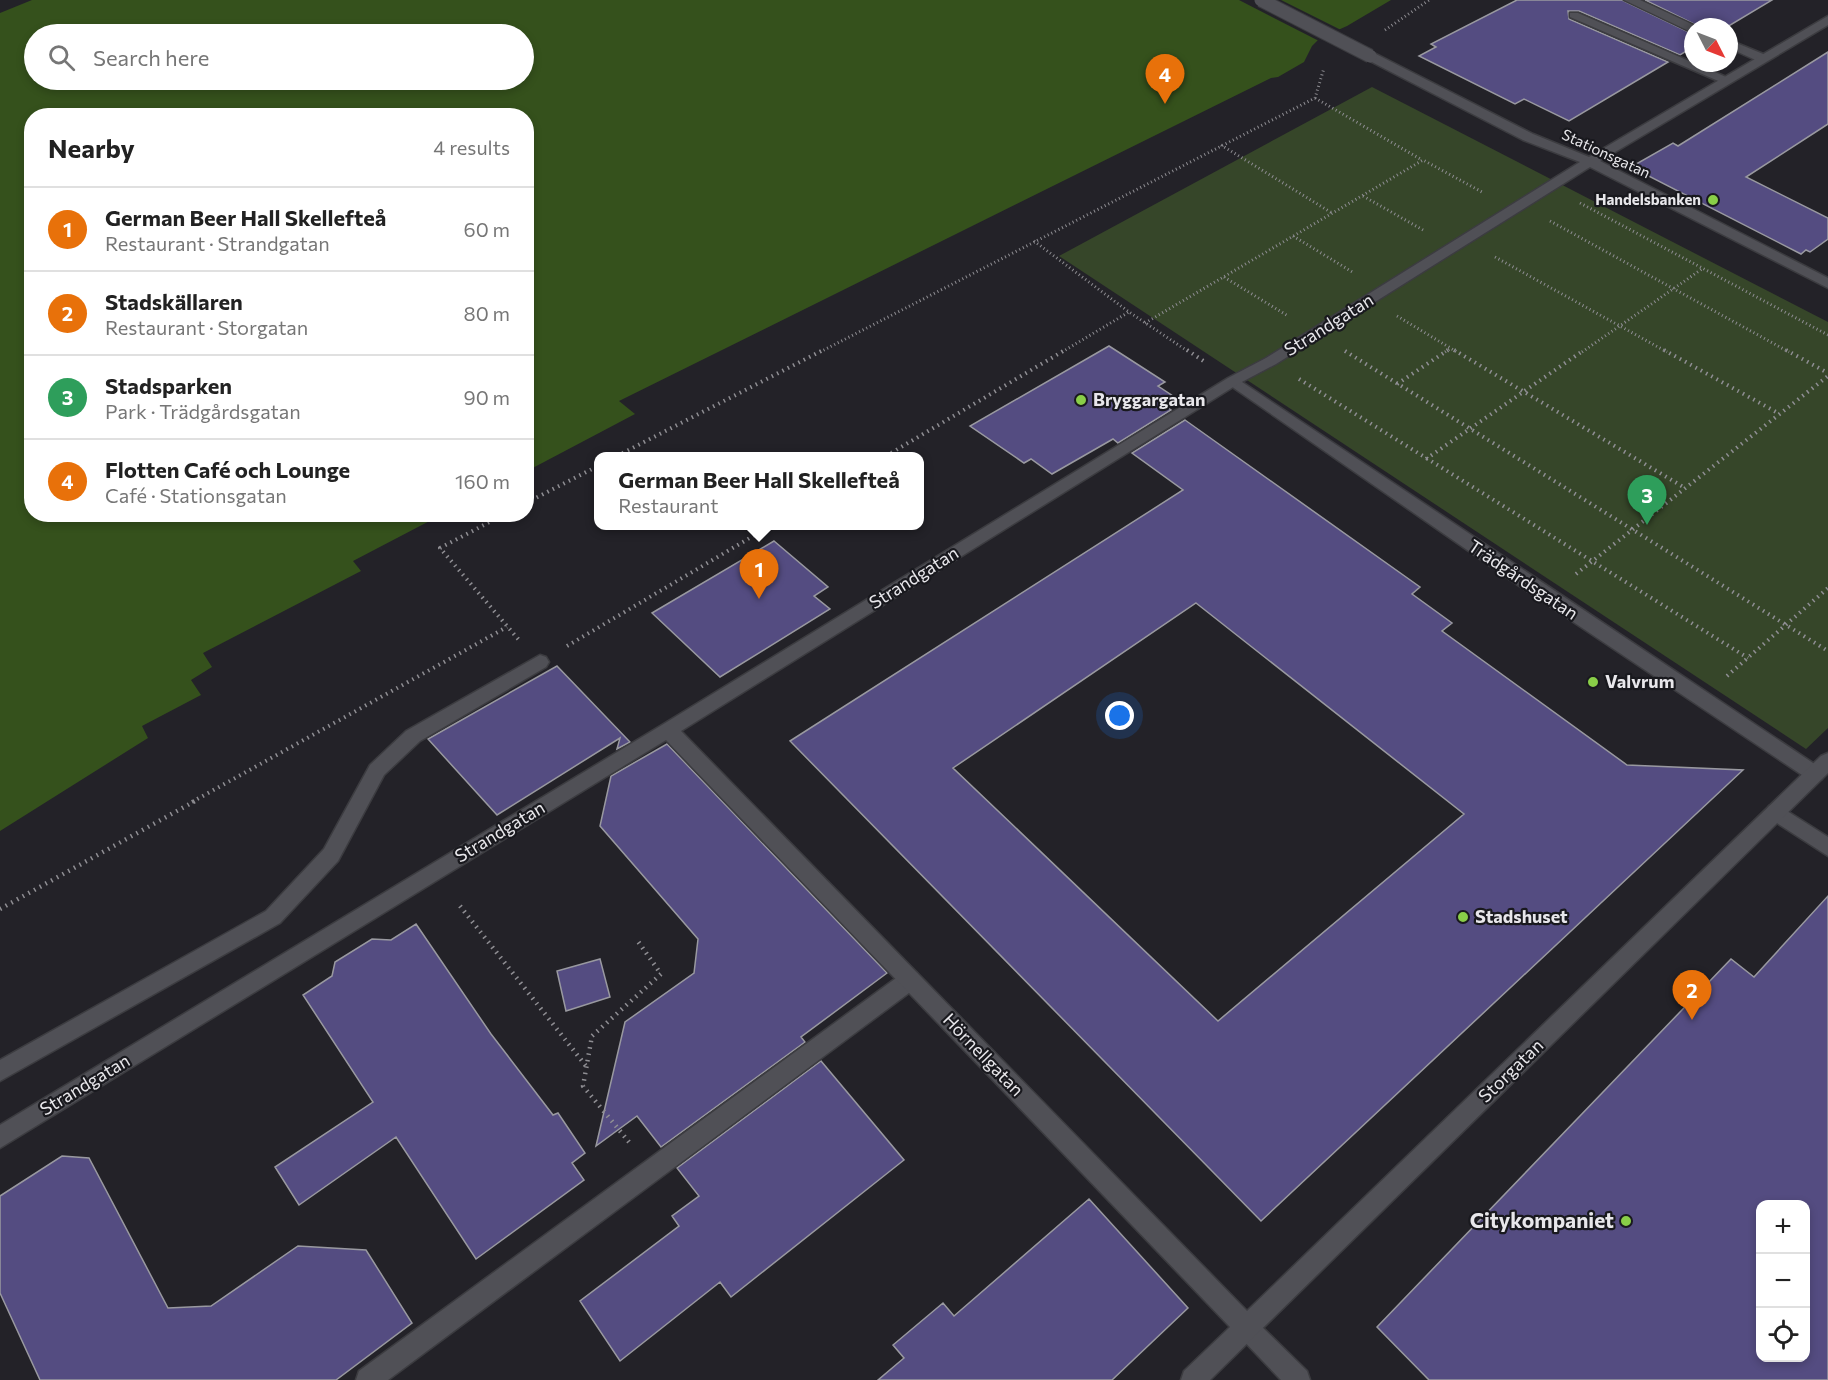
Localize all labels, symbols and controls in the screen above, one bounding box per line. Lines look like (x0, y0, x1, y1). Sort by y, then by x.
north arrow (1684, 18, 1738, 72)
search box (24, 24, 534, 90)
icon: search (45, 41, 78, 74)
text: Search here (93, 44, 209, 71)
pin: 4 (1146, 54, 1184, 104)
street label: Stationsgatan (1559, 125, 1654, 181)
text: Nearby (48, 132, 135, 163)
text: 4 results (433, 135, 510, 159)
place label: Handelsbanken (1595, 190, 1701, 208)
marker: Handelsbanken (1706, 193, 1720, 207)
text: German Beer Hall Skellefteå (105, 204, 386, 231)
text: 1 (63, 217, 72, 241)
text: 60 m (464, 217, 510, 241)
text: Restaurant · Strandgatan (105, 231, 330, 255)
text: Stadskällaren (105, 288, 243, 315)
street label: Strandgatan (1280, 288, 1377, 360)
text: 2 (62, 301, 73, 325)
text: 80 m (464, 301, 510, 325)
text: Restaurant · Storgatan (105, 315, 308, 339)
text: Stadsparken (105, 372, 232, 399)
text: 3 (62, 385, 73, 409)
text: 90 m (464, 385, 510, 409)
place label: Bryggargatan (1093, 388, 1205, 410)
marker: Bryggargatan (1074, 393, 1088, 407)
text: Park · Trädgårdsgatan (105, 399, 301, 423)
popup (594, 452, 924, 530)
text: Flotten Café och Lounge (105, 456, 350, 483)
text: German Beer Hall Skellefteå (618, 466, 900, 493)
text: 4 (61, 469, 74, 493)
text: 160 m (455, 469, 510, 493)
pin: 3 (1628, 476, 1666, 525)
text: Café · Stationsgatan (105, 483, 287, 507)
text: Restaurant (618, 493, 718, 517)
street label: Trädgårdsgatan (1465, 534, 1583, 624)
street label: Strandgatan (865, 541, 962, 613)
pin: 1 (740, 550, 778, 599)
place label: Valvrum (1605, 670, 1674, 692)
marker: Valvrum (1586, 675, 1600, 689)
your location (1105, 701, 1134, 730)
street label: Strandgatan (451, 796, 548, 867)
place label: Stadshuset (1475, 905, 1568, 927)
marker: Stadshuset (1456, 910, 1470, 924)
pin: 2 (1672, 970, 1712, 1020)
street label: Hörnellgatan (939, 1008, 1029, 1100)
street label: Storgatan (1473, 1034, 1547, 1107)
street label: Strandgatan (36, 1049, 133, 1120)
map controls (1756, 1200, 1810, 1362)
button: + (1756, 1200, 1810, 1254)
place label: Citykompaniet (1470, 1207, 1614, 1232)
marker: Citykompaniet (1619, 1214, 1633, 1228)
button: − (1756, 1254, 1810, 1308)
button: locate (1756, 1308, 1810, 1362)

